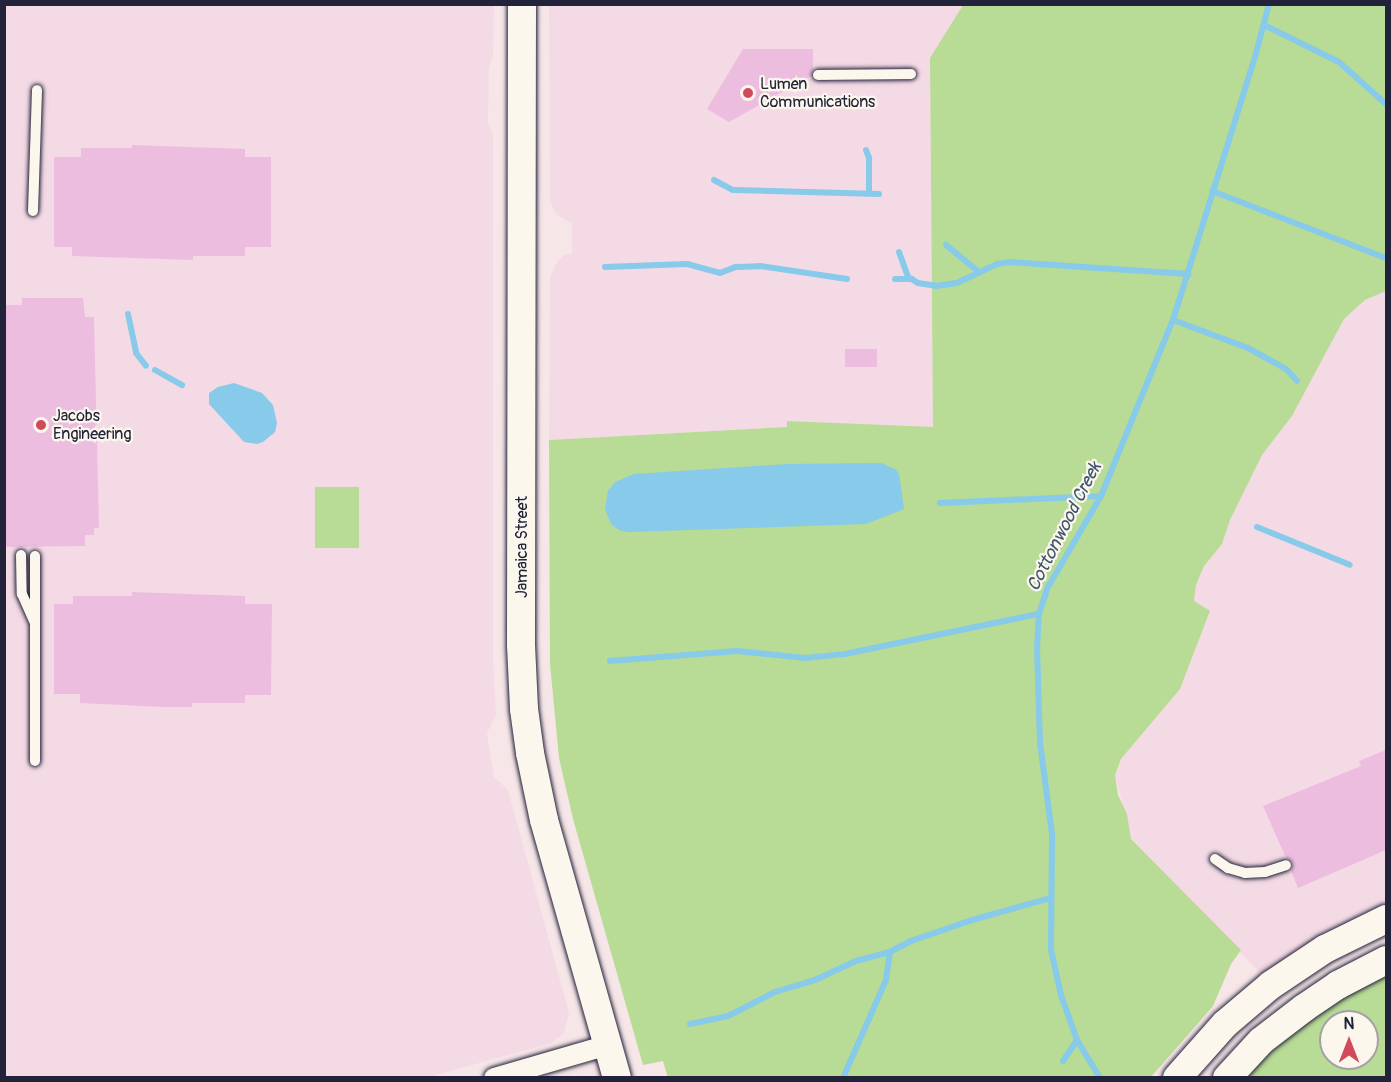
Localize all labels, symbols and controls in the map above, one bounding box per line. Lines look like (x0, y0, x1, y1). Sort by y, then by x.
place label: Lumen Communications (760, 74, 875, 112)
marker: Lumen Communications (741, 86, 755, 100)
place label: Jacobs Engineering (53, 406, 131, 444)
marker: Jacobs Engineering (34, 418, 48, 432)
water label: Cottonwood Creek (1023, 459, 1107, 595)
street label: Jamaica Street (512, 496, 532, 598)
north arrow (1319, 1010, 1379, 1070)
text: N (1344, 1014, 1354, 1034)

